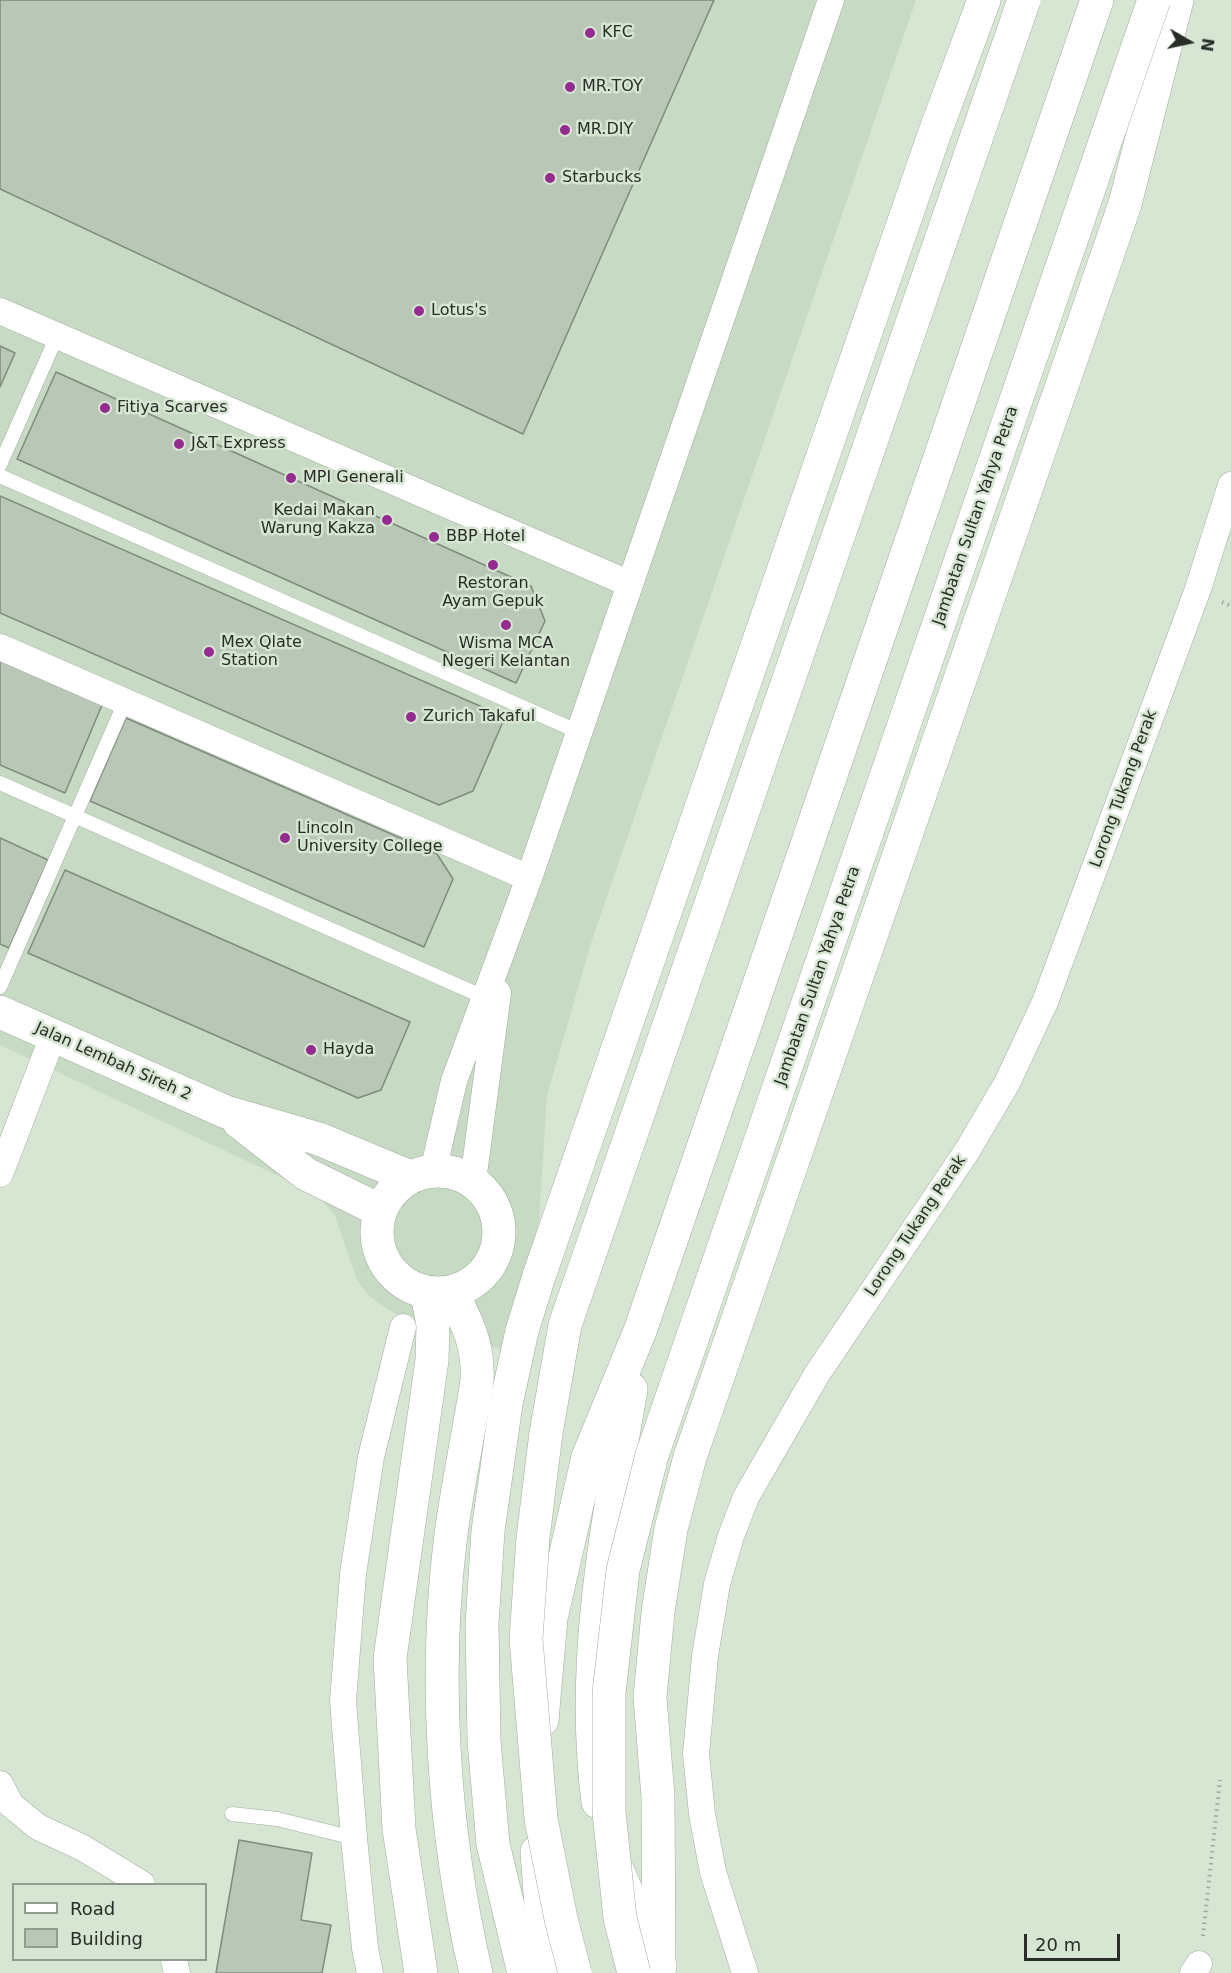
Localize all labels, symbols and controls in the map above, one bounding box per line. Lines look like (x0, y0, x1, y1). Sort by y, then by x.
north arrow (1159, 12, 1219, 72)
place label: KFC (602, 23, 633, 43)
marker: KFC (583, 26, 597, 40)
text: N (1197, 37, 1218, 53)
place label: MR.TOY (582, 77, 643, 97)
marker: MR.TOY (563, 80, 577, 94)
place label: MR.DIY (577, 120, 633, 140)
marker: MR.DIY (558, 123, 572, 137)
place label: Starbucks (562, 168, 642, 188)
marker: Starbucks (543, 171, 557, 185)
place label: Lotus's (431, 301, 487, 321)
marker: Lotus's (412, 304, 426, 318)
place label: Fitiya Scarves (117, 398, 228, 418)
marker: Fitiya Scarves (98, 401, 112, 415)
street label: Jambatan Sultan Yahya Petra (929, 404, 1023, 628)
place label: J&T Express (191, 434, 286, 454)
marker: J&T Express (172, 437, 186, 451)
place label: MPI Generali (303, 468, 404, 488)
marker: MPI Generali (284, 471, 298, 485)
place label: Kedai Makan Warung Kakza (261, 501, 375, 539)
marker: Kedai Makan Warung Kakza (380, 513, 394, 527)
place label: BBP Hotel (446, 527, 525, 547)
marker: BBP Hotel (427, 530, 441, 544)
marker: Restoran Ayam Gepuk (486, 558, 500, 572)
place label: Restoran Ayam Gepuk (442, 574, 544, 612)
marker: Wisma MCA Negeri Kelantan (499, 618, 513, 632)
place label: Mex Qlate Station (221, 633, 302, 671)
place label: Wisma MCA Negeri Kelantan (442, 634, 570, 672)
marker: Mex Qlate Station (202, 645, 216, 659)
place label: Zurich Takaful (423, 707, 535, 727)
street label: Lorong Tukang Perak (1087, 708, 1161, 870)
marker: Zurich Takaful (404, 710, 418, 724)
place label: Lincoln University College (297, 819, 442, 857)
marker: Lincoln University College (278, 831, 292, 845)
street label: Jambatan Sultan Yahya Petra (771, 864, 865, 1088)
street label: Jalan Lembah Sireh 2 (32, 1019, 194, 1105)
place label: Hayda (323, 1040, 374, 1060)
marker: Hayda (304, 1043, 318, 1057)
street label: Lorong Tukang Perak (862, 1152, 970, 1300)
legend (12, 1883, 207, 1961)
text: Road (70, 1898, 115, 1919)
scale bar (1027, 1922, 1123, 1960)
text: Building (70, 1928, 143, 1949)
text: 20 m (1035, 1934, 1081, 1955)

